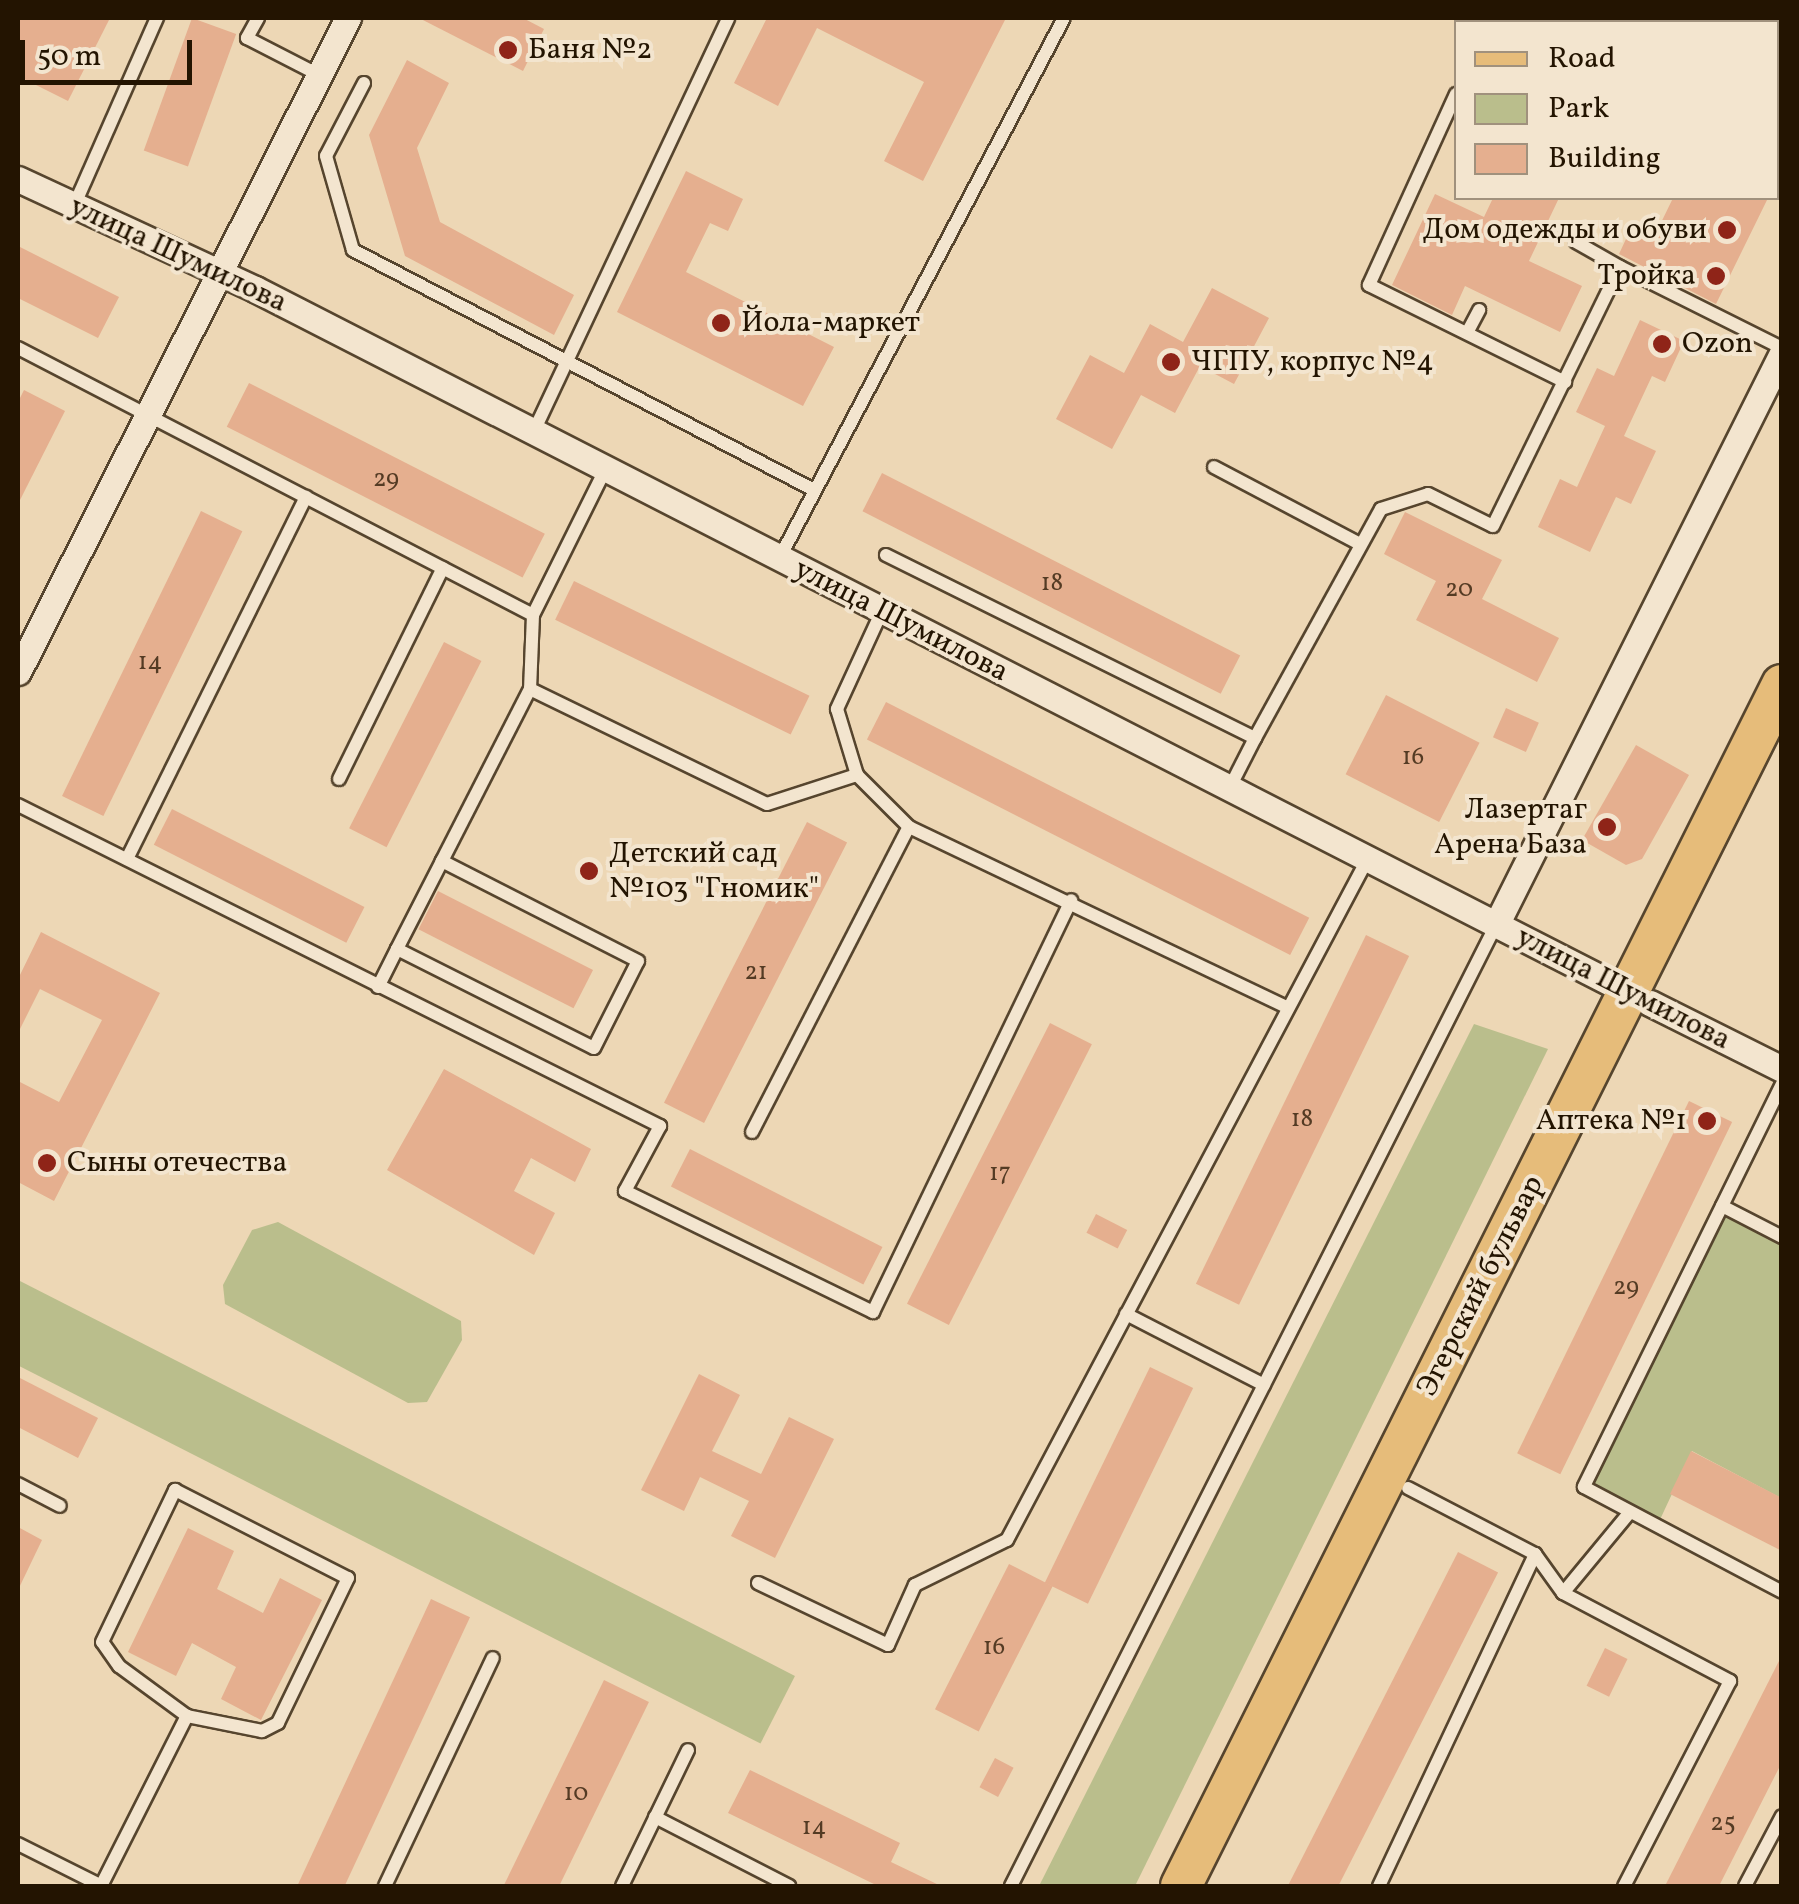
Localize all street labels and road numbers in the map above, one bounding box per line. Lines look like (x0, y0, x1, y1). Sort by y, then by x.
street label: улица Шумилова (64, 189, 292, 321)
street label: улица Шумилова (788, 551, 1014, 691)
street label: улица Шумилова (1510, 919, 1736, 1059)
street label: Эгерский бульвар (1410, 1170, 1552, 1402)

